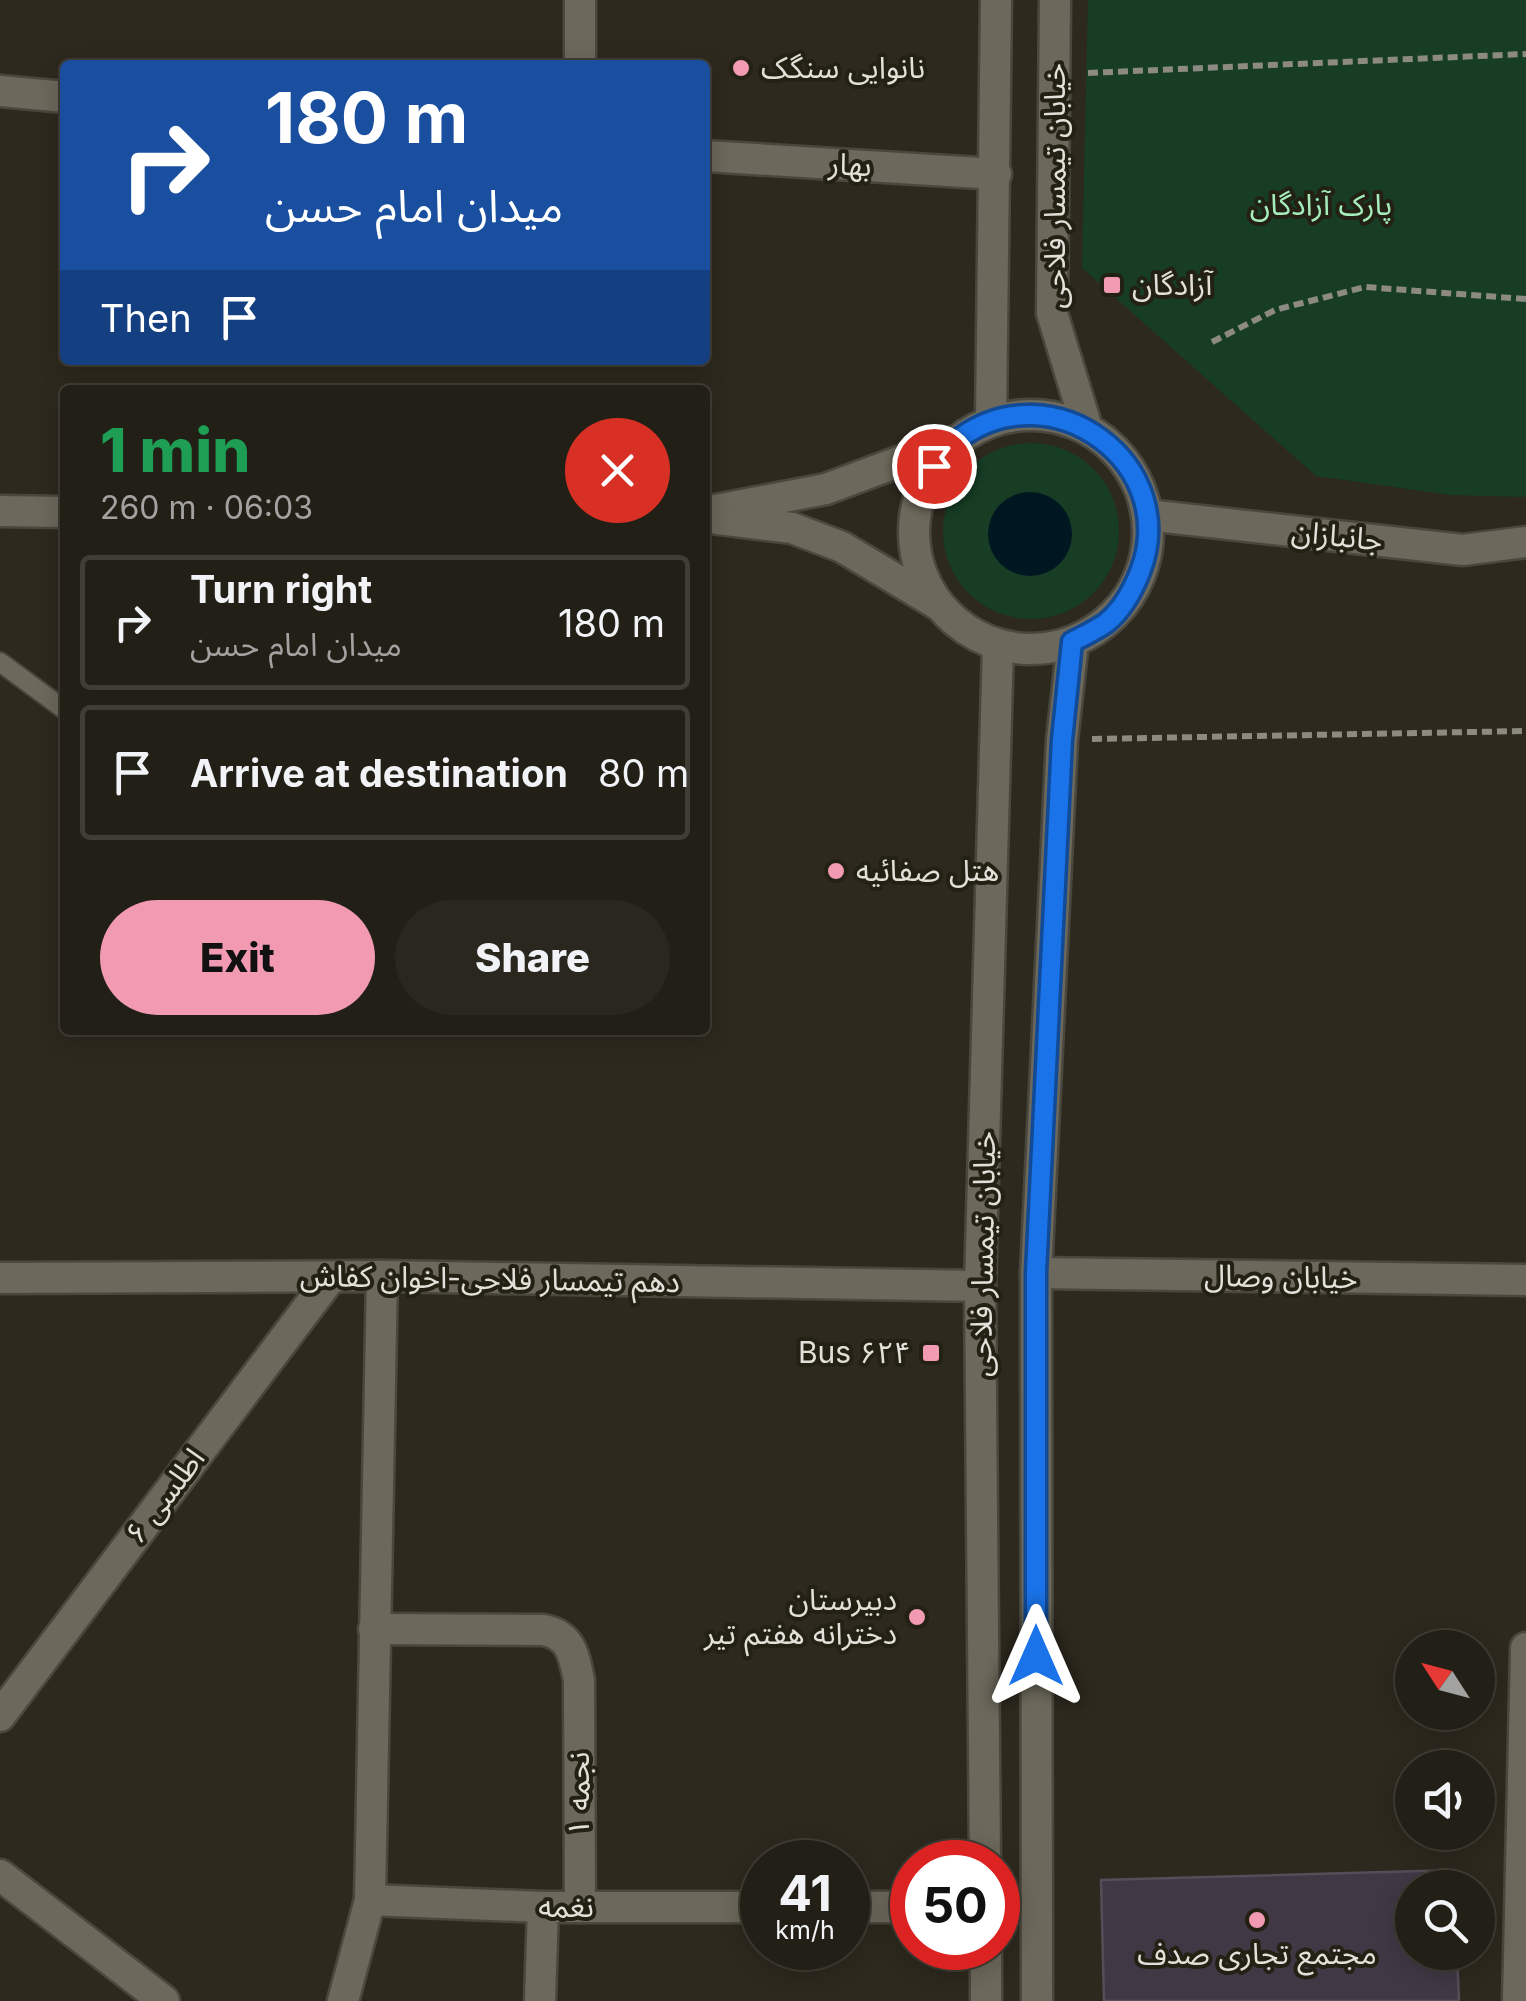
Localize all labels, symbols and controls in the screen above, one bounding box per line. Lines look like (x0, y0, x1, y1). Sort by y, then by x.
place label: نانوایی سنگک (761, 49, 925, 85)
marker: نانوایی سنگک (730, 57, 752, 79)
street label: خیابان تیمسار فلاحی (1036, 63, 1072, 309)
text: 180 m (265, 75, 468, 160)
icon: right (100, 100, 230, 230)
street label: بهار (827, 145, 872, 183)
text: میدان امام حسن (265, 178, 563, 233)
park label: پارک آزادگان (1250, 186, 1392, 224)
place label: آزادگان (1132, 266, 1214, 302)
marker: آزادگان (1101, 274, 1123, 296)
icon: arrive (212, 290, 267, 345)
text: Then (100, 295, 192, 341)
text: 1 min (100, 414, 250, 486)
button: close (565, 418, 670, 523)
pin (892, 424, 977, 509)
icon: arrive (907, 439, 962, 494)
text: 260 m · 06:03 (100, 488, 313, 527)
street label: جانبازان (1290, 512, 1384, 558)
text: Turn right (190, 566, 372, 612)
icon: right (105, 595, 160, 650)
text: 180 m (558, 600, 665, 646)
text: میدان امام حسن (190, 625, 402, 664)
icon: arrive (105, 745, 160, 800)
text: Arrive at destination (190, 750, 568, 796)
text: 80 m (598, 750, 689, 796)
place label: هتل صفائیه (856, 852, 999, 888)
marker: هتل صفائیه (825, 860, 847, 882)
button: Exit (100, 900, 375, 1015)
button: Share (395, 900, 670, 1015)
street label: خیابان تیمسار فلاحی (962, 1131, 1002, 1377)
street label: دهم تیمسار فلاحی-اخوان کفاش (300, 1257, 680, 1305)
street label: خیابان وصال (1204, 1257, 1358, 1296)
place label: Bus ۶۲۴ (798, 1334, 911, 1370)
marker: Bus ۶۲۴ (920, 1342, 942, 1364)
street label: اطلسی ۶ (117, 1441, 212, 1550)
place label: دبیرستان دخترانه هفتم تیر (703, 1581, 897, 1657)
position arrow (984, 1604, 1088, 1708)
marker: دبیرستان دخترانه هفتم تیر (906, 1606, 928, 1628)
north arrow (1395, 1630, 1495, 1730)
map controls (1395, 1630, 1495, 1970)
button: sound (1395, 1750, 1495, 1850)
street label: نجمه ۱ (560, 1752, 596, 1836)
speed limit sign: 50 (890, 1840, 1020, 1970)
text: 41 (778, 1863, 832, 1923)
button: search (1395, 1870, 1495, 1970)
street label: نغمه (538, 1888, 594, 1924)
marker: مجتمع تجاری صدف (1246, 1909, 1268, 1931)
text: km/h (775, 1915, 835, 1945)
place label: مجتمع تجاری صدف (1137, 1935, 1377, 1976)

